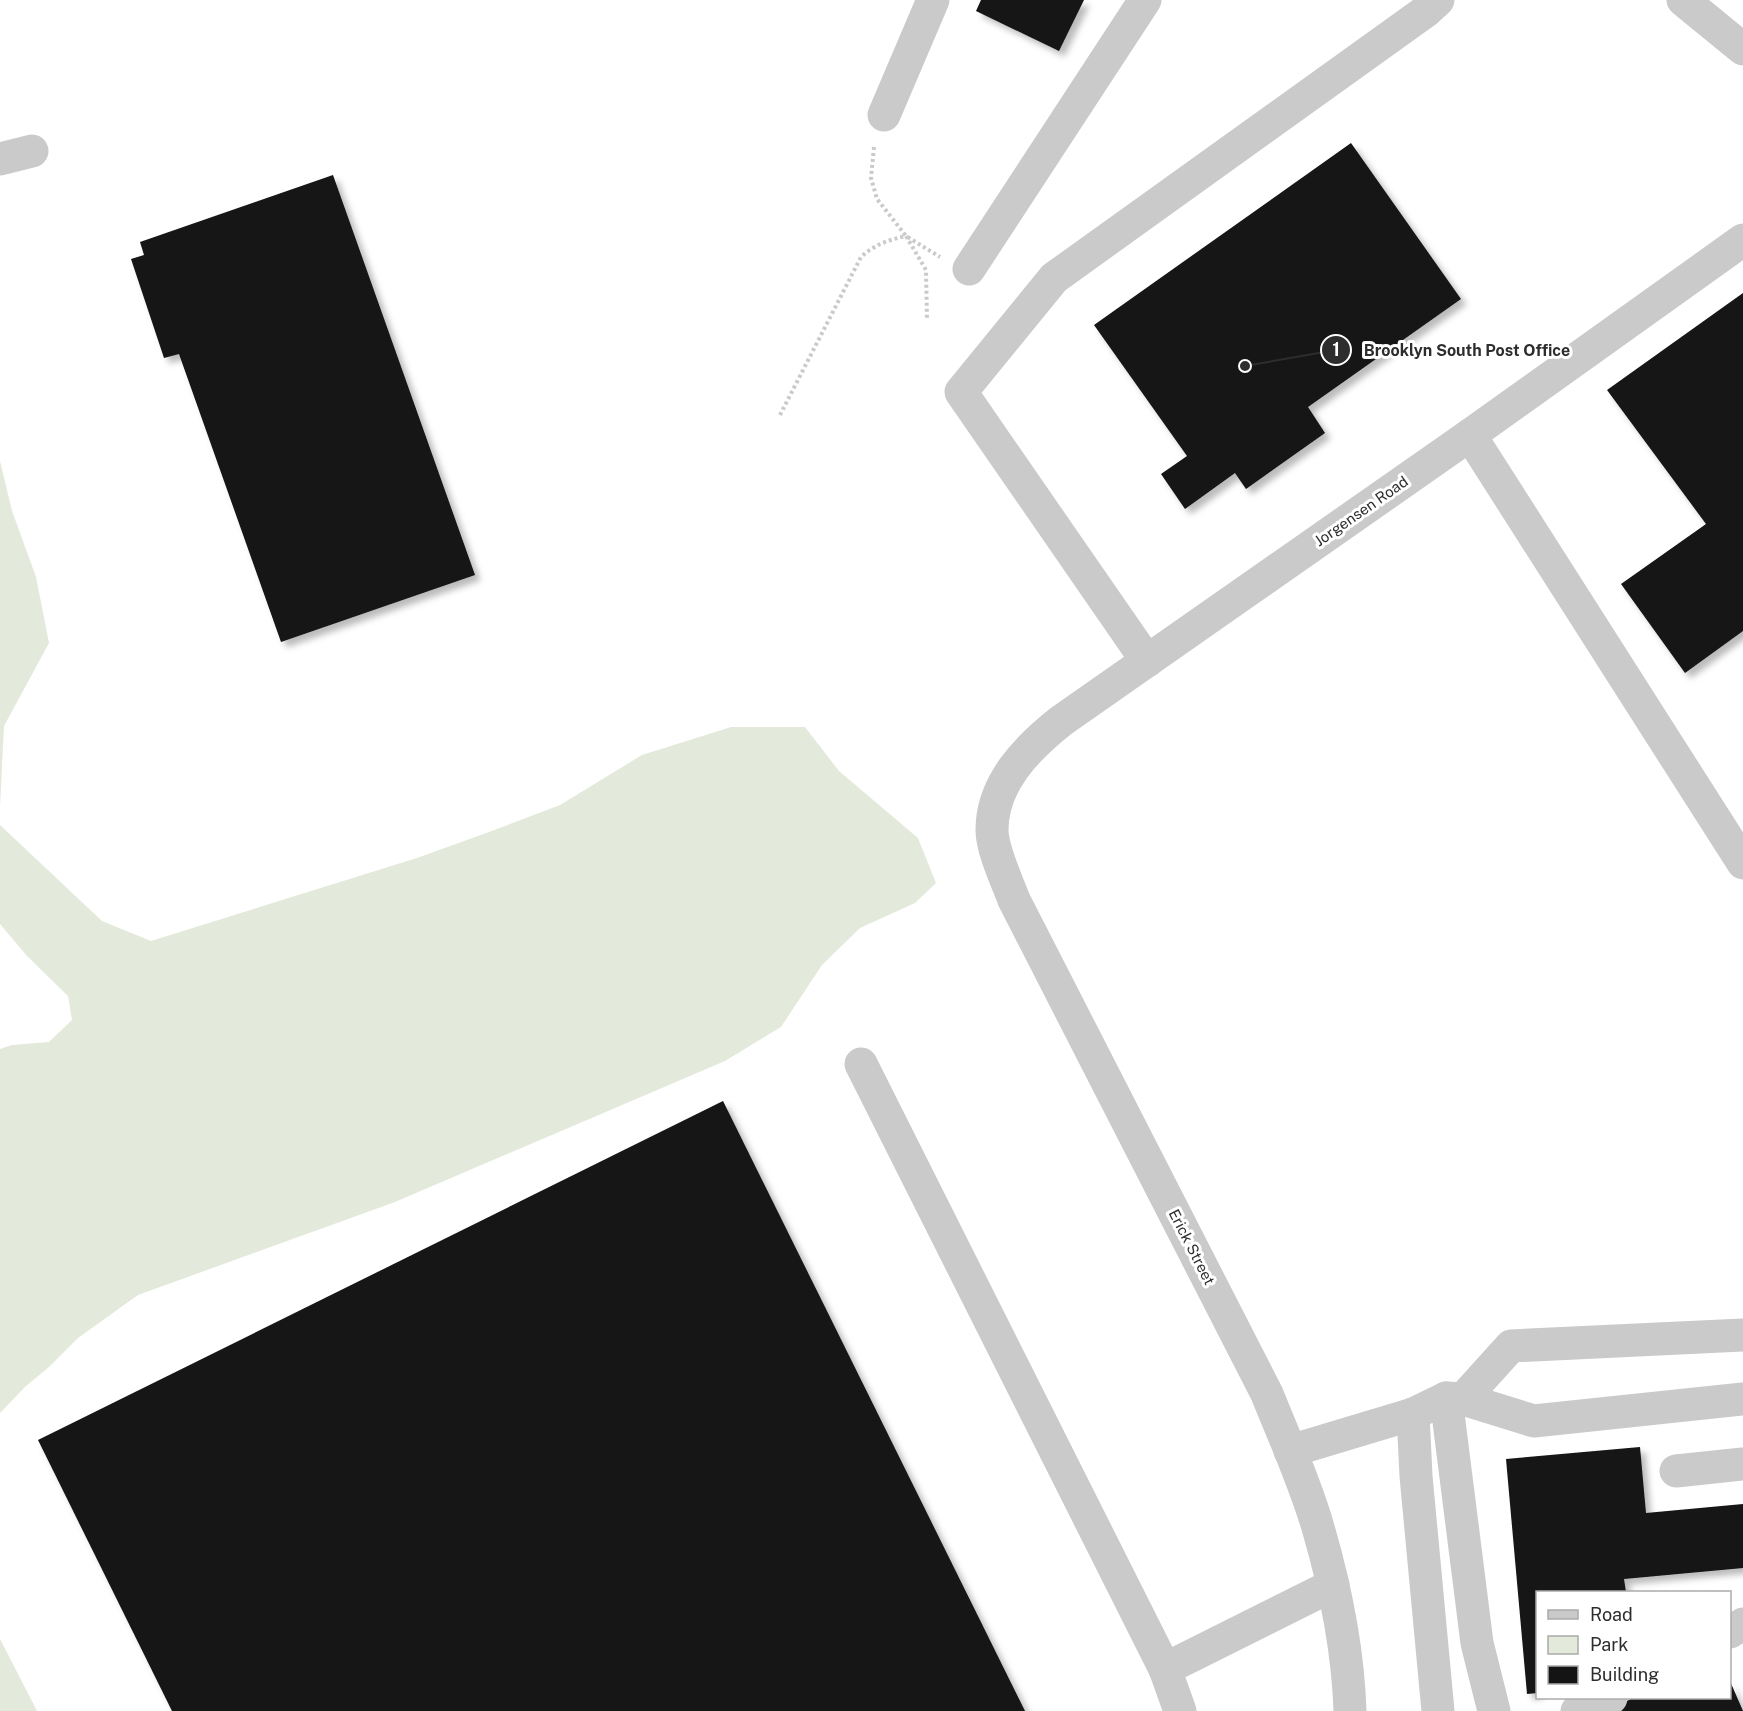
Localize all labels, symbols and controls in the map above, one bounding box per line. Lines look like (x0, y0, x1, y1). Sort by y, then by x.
callout: Brooklyn South Post Office (1321, 333, 1582, 367)
text: 1 (1332, 339, 1340, 360)
text: Brooklyn South Post Office (1364, 341, 1570, 360)
street label: Jorgensen Road (1311, 472, 1411, 550)
street label: Erick Street (1166, 1206, 1218, 1288)
legend (1536, 1591, 1731, 1699)
text: Road (1590, 1604, 1633, 1625)
text: Park (1590, 1634, 1628, 1655)
text: Building (1590, 1664, 1659, 1685)

